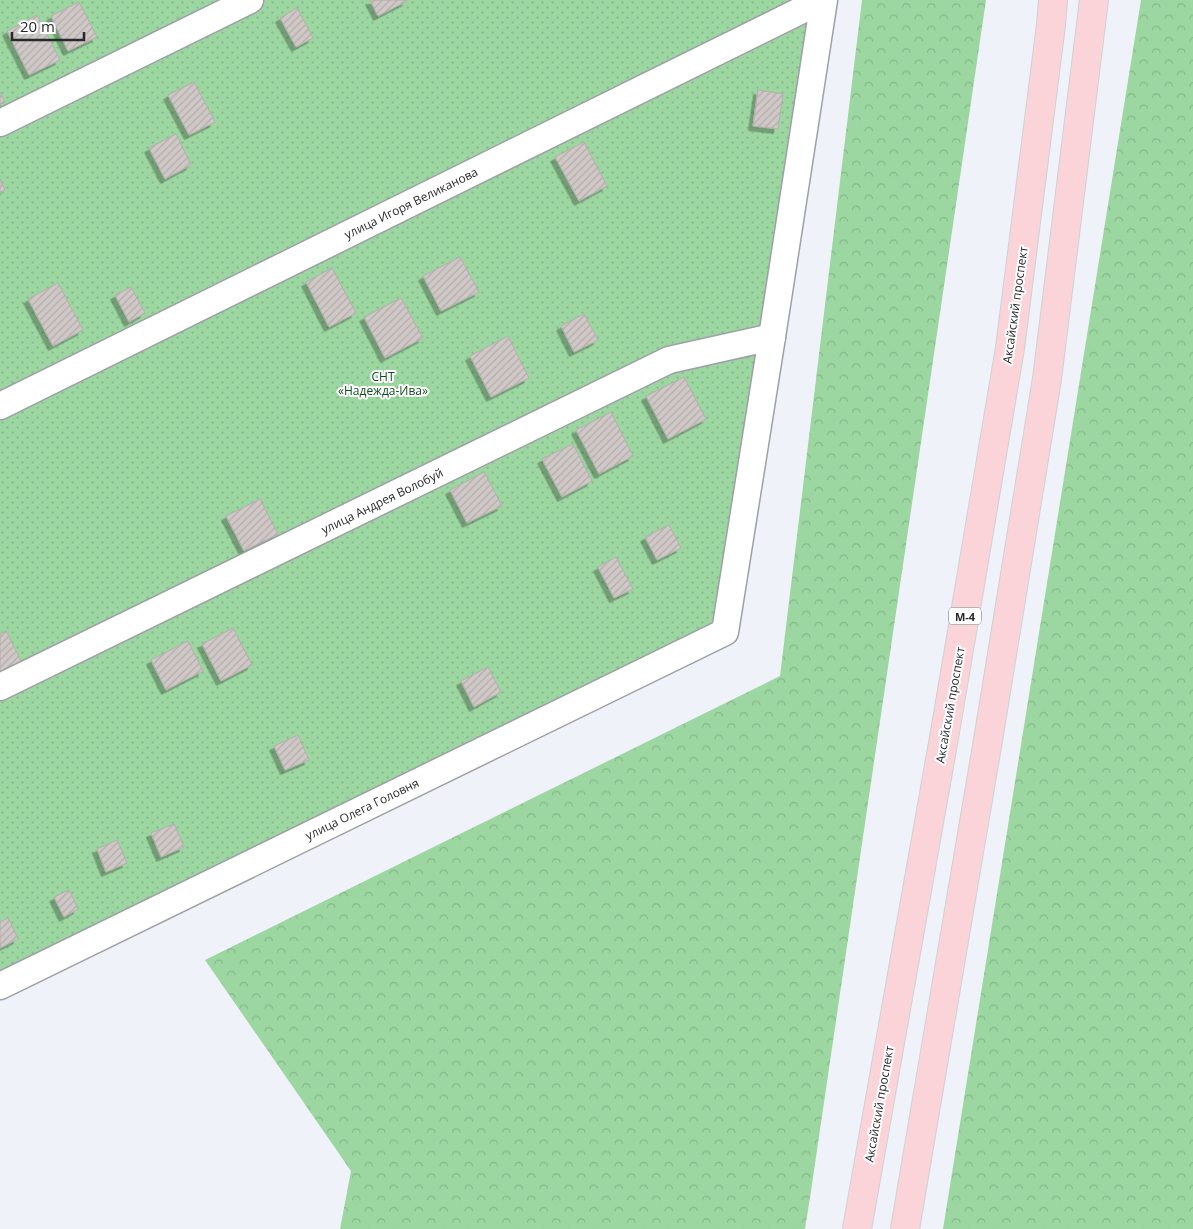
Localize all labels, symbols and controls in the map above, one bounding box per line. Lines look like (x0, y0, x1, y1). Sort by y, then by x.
scale bar (12, 10, 85, 42)
text: 20 m (20, 16, 55, 36)
street label: улица Игоря Великанова (341, 163, 481, 243)
street label: Аксайский проспект (998, 245, 1032, 365)
park label: СНТ «Надежда-Ива» (338, 368, 428, 399)
street label: улица Андрея Волобуй (318, 464, 446, 538)
road number: М-4 (949, 608, 981, 624)
street label: Аксайский проспект (931, 645, 969, 765)
street label: улица Олега Головня (302, 774, 422, 844)
street label: Аксайский проспект (860, 1044, 898, 1164)

